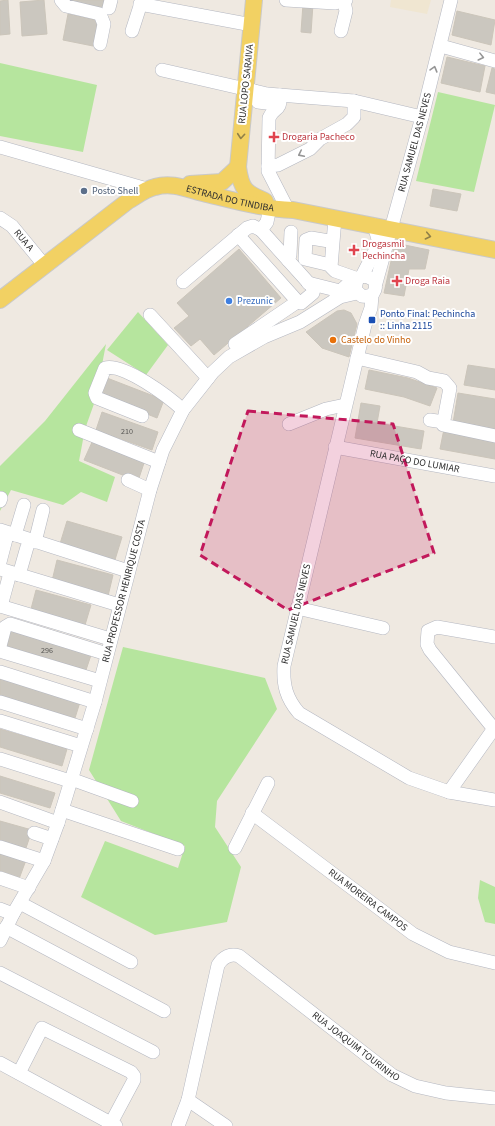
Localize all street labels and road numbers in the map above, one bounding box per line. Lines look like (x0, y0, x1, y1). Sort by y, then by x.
street label: RUA LOPO SARAIVA (235, 43, 257, 124)
street label: RUA SAMUEL DAS NEVES (395, 91, 435, 194)
street label: ESTRADA DO TINDIBA (184, 182, 275, 215)
street label: RUA A (11, 226, 37, 255)
street label: RUA PAÇO DO LUMIAR (369, 446, 461, 476)
street label: RUA PROFESSOR HENRIQUE COSTA (99, 518, 149, 664)
street label: RUA SAMUEL DAS NEVES (278, 563, 314, 665)
street label: RUA MOREIRA CAMPOS (325, 866, 411, 935)
street label: RUA JOAQUIM TOURINHO (309, 1008, 402, 1085)

